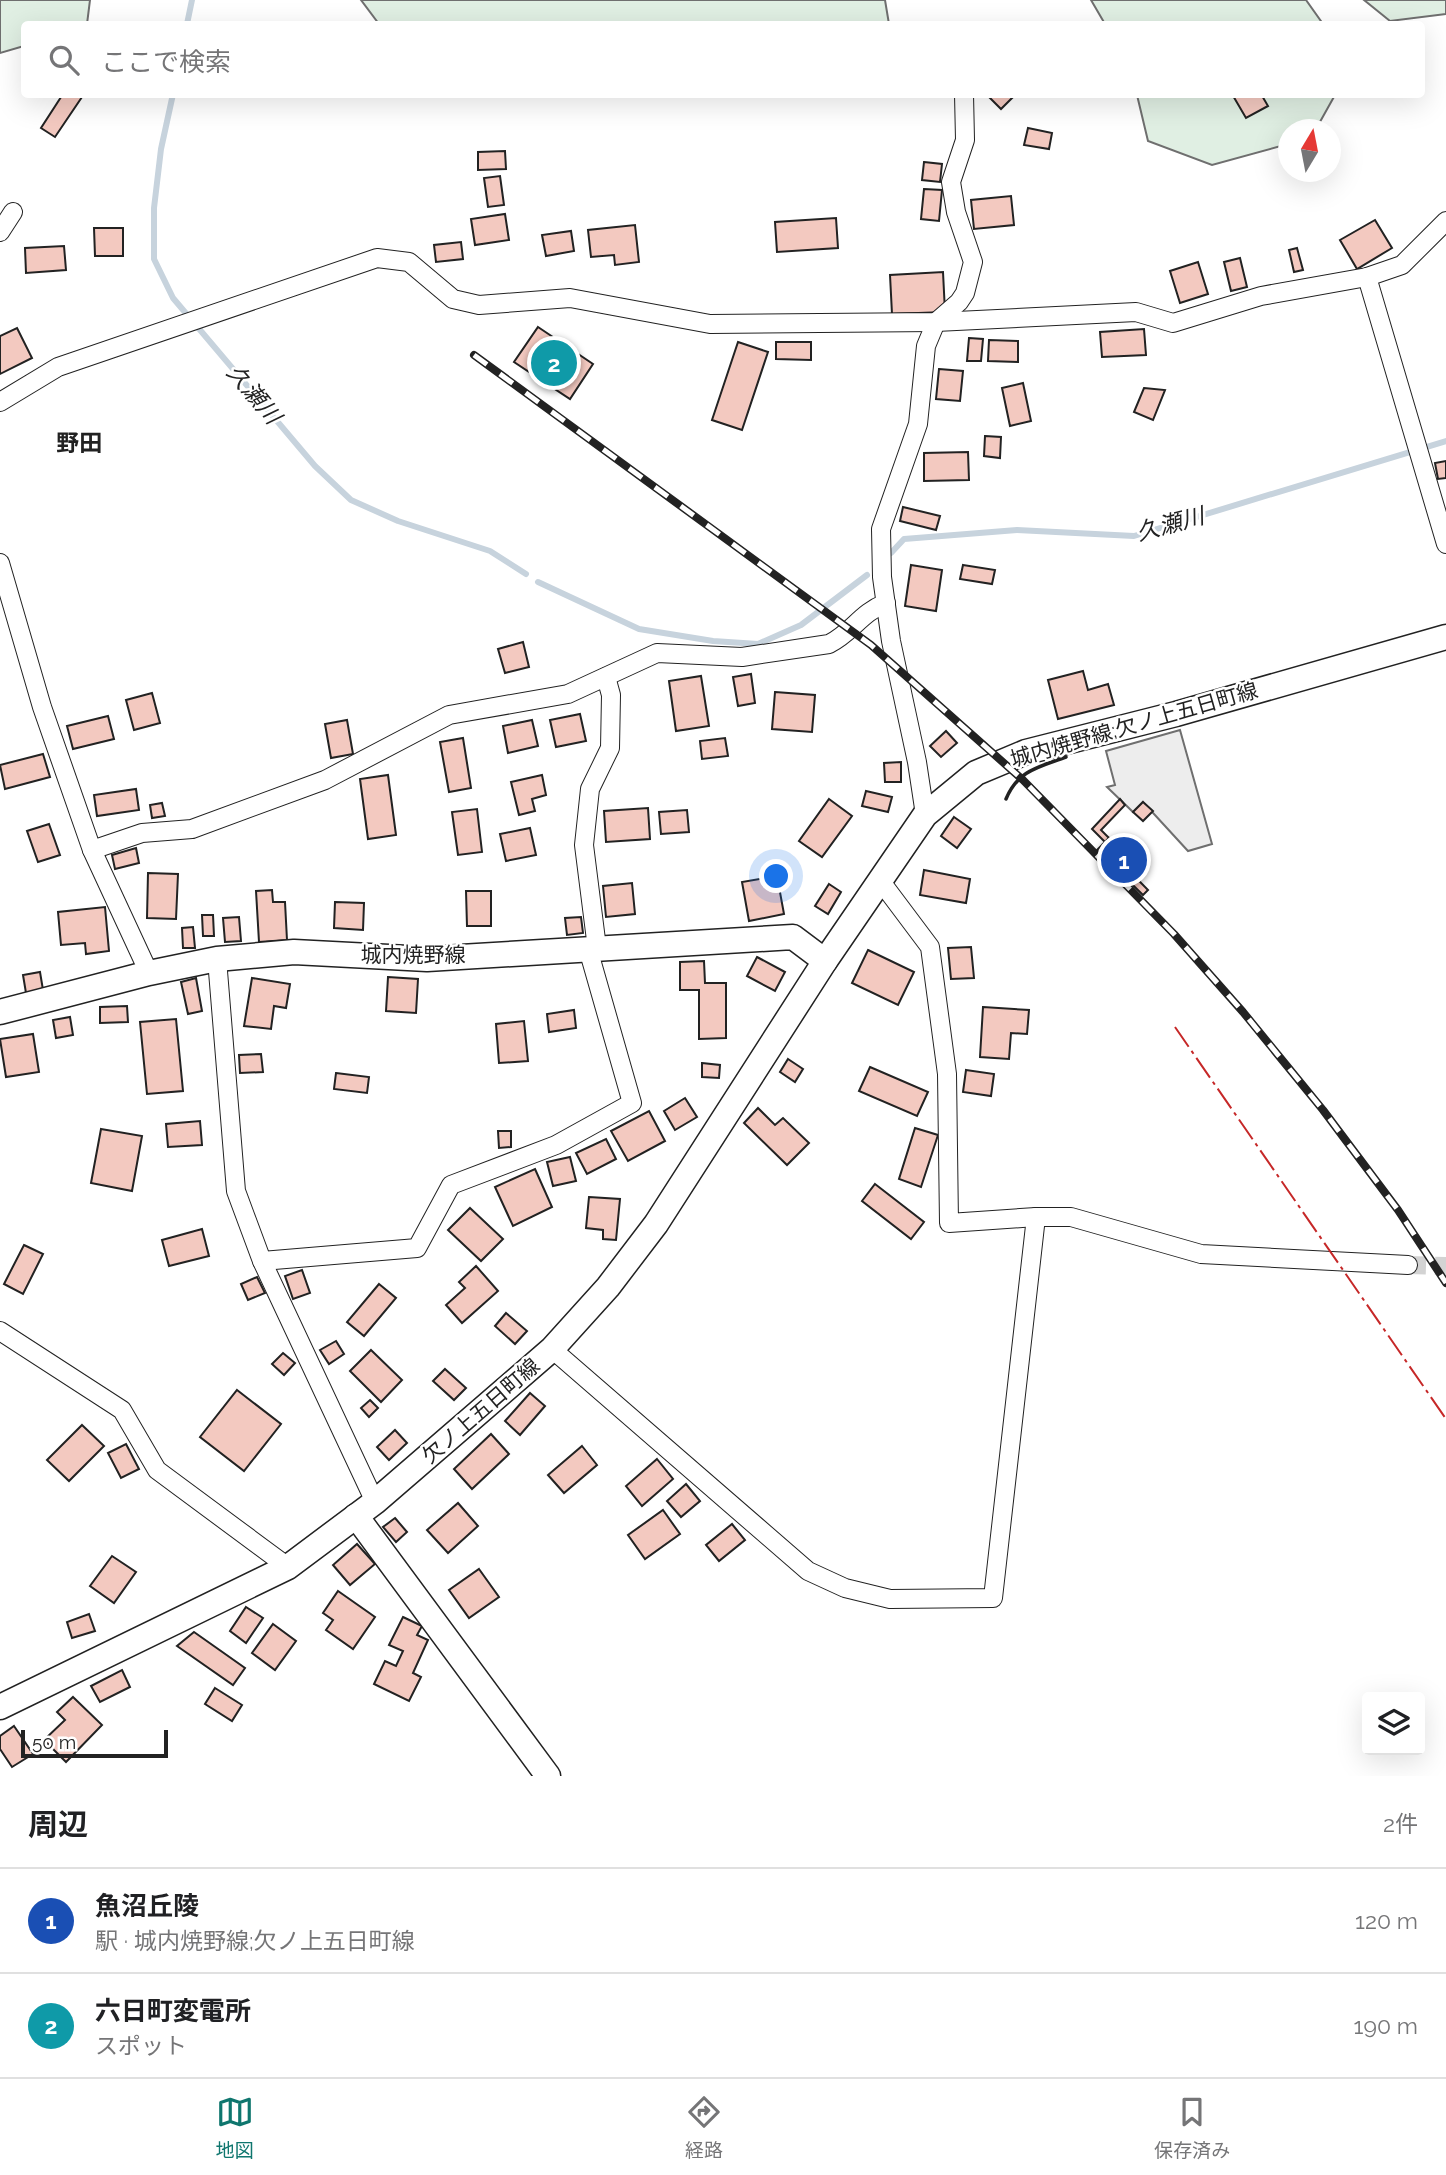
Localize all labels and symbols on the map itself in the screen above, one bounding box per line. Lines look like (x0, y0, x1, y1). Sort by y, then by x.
north arrow (1278, 119, 1341, 182)
pin: 2 (531, 337, 577, 389)
water label: 久瀬川 (222, 359, 289, 431)
district label: 野田 (56, 429, 102, 456)
water label: 久瀬川 (1133, 501, 1210, 545)
street label: 城内焼野線;欠ノ上五日町線 (1007, 677, 1260, 772)
pin: 1 (1101, 834, 1147, 886)
your location (759, 859, 793, 893)
street label: 城内焼野線 (361, 942, 466, 967)
street label: 欠ノ上五日町線 (417, 1353, 544, 1468)
scale bar (21, 1727, 168, 1759)

